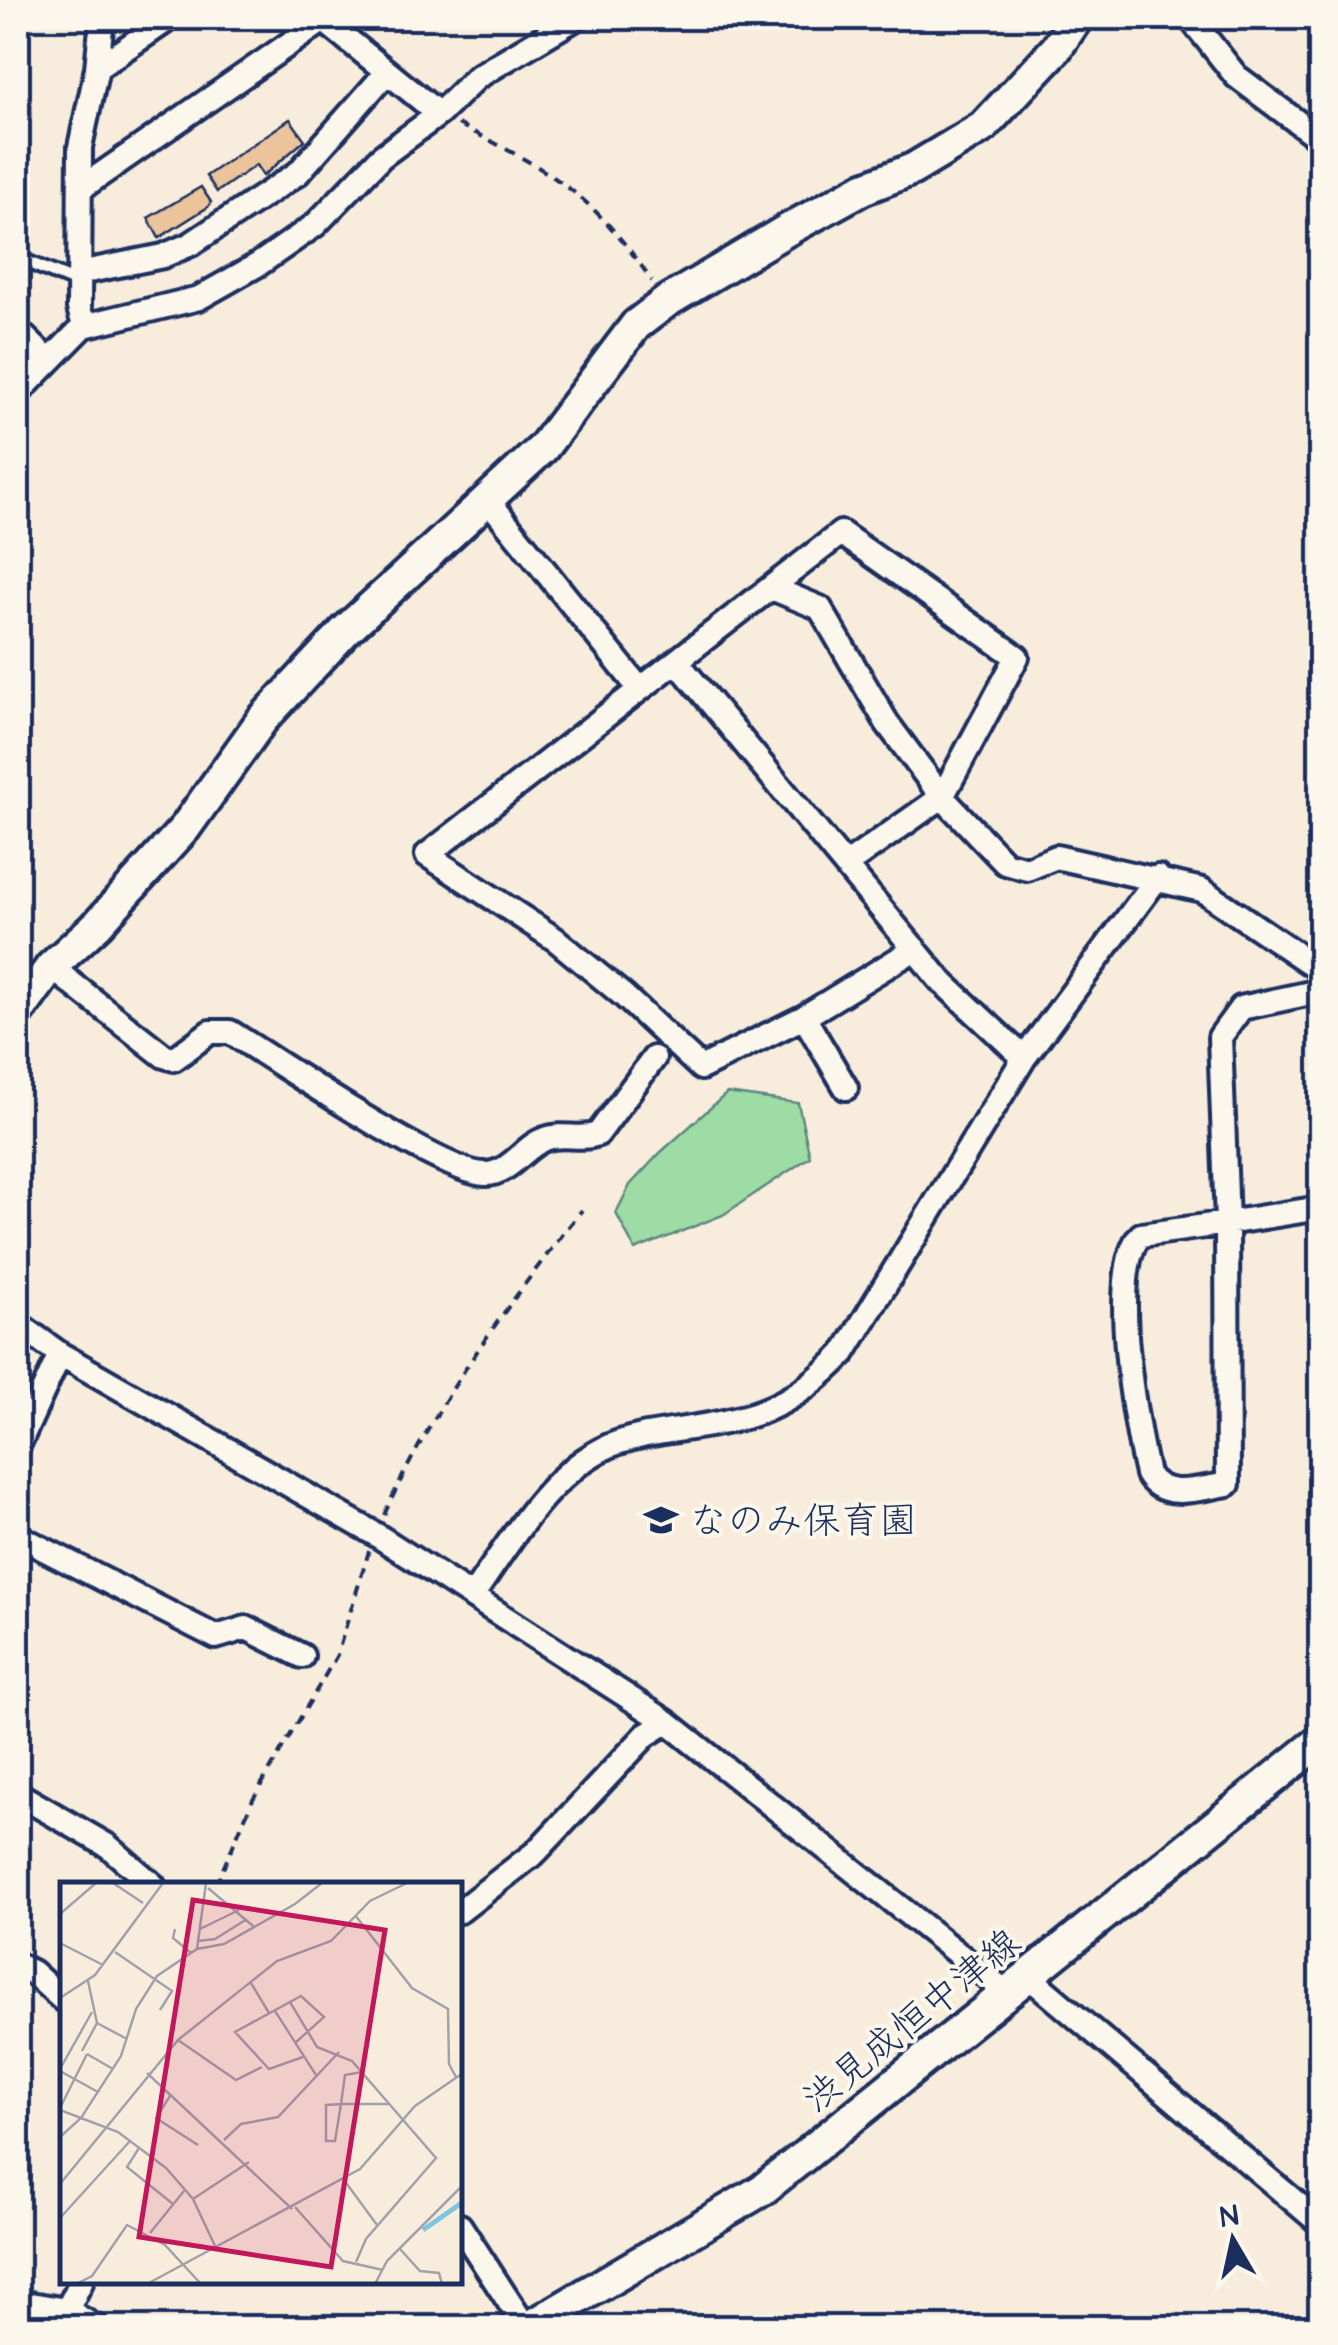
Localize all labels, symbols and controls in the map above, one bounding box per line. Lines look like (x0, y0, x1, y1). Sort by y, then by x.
place label: なのみ保育園 (689, 1496, 917, 1548)
school or university icon: なのみ保育園 (642, 1501, 680, 1539)
inset map (60, 1882, 462, 2285)
street label: 渋見成恒中津線 (793, 1918, 1032, 2125)
north arrow (1183, 2190, 1283, 2290)
text: N (1218, 2196, 1241, 2237)

